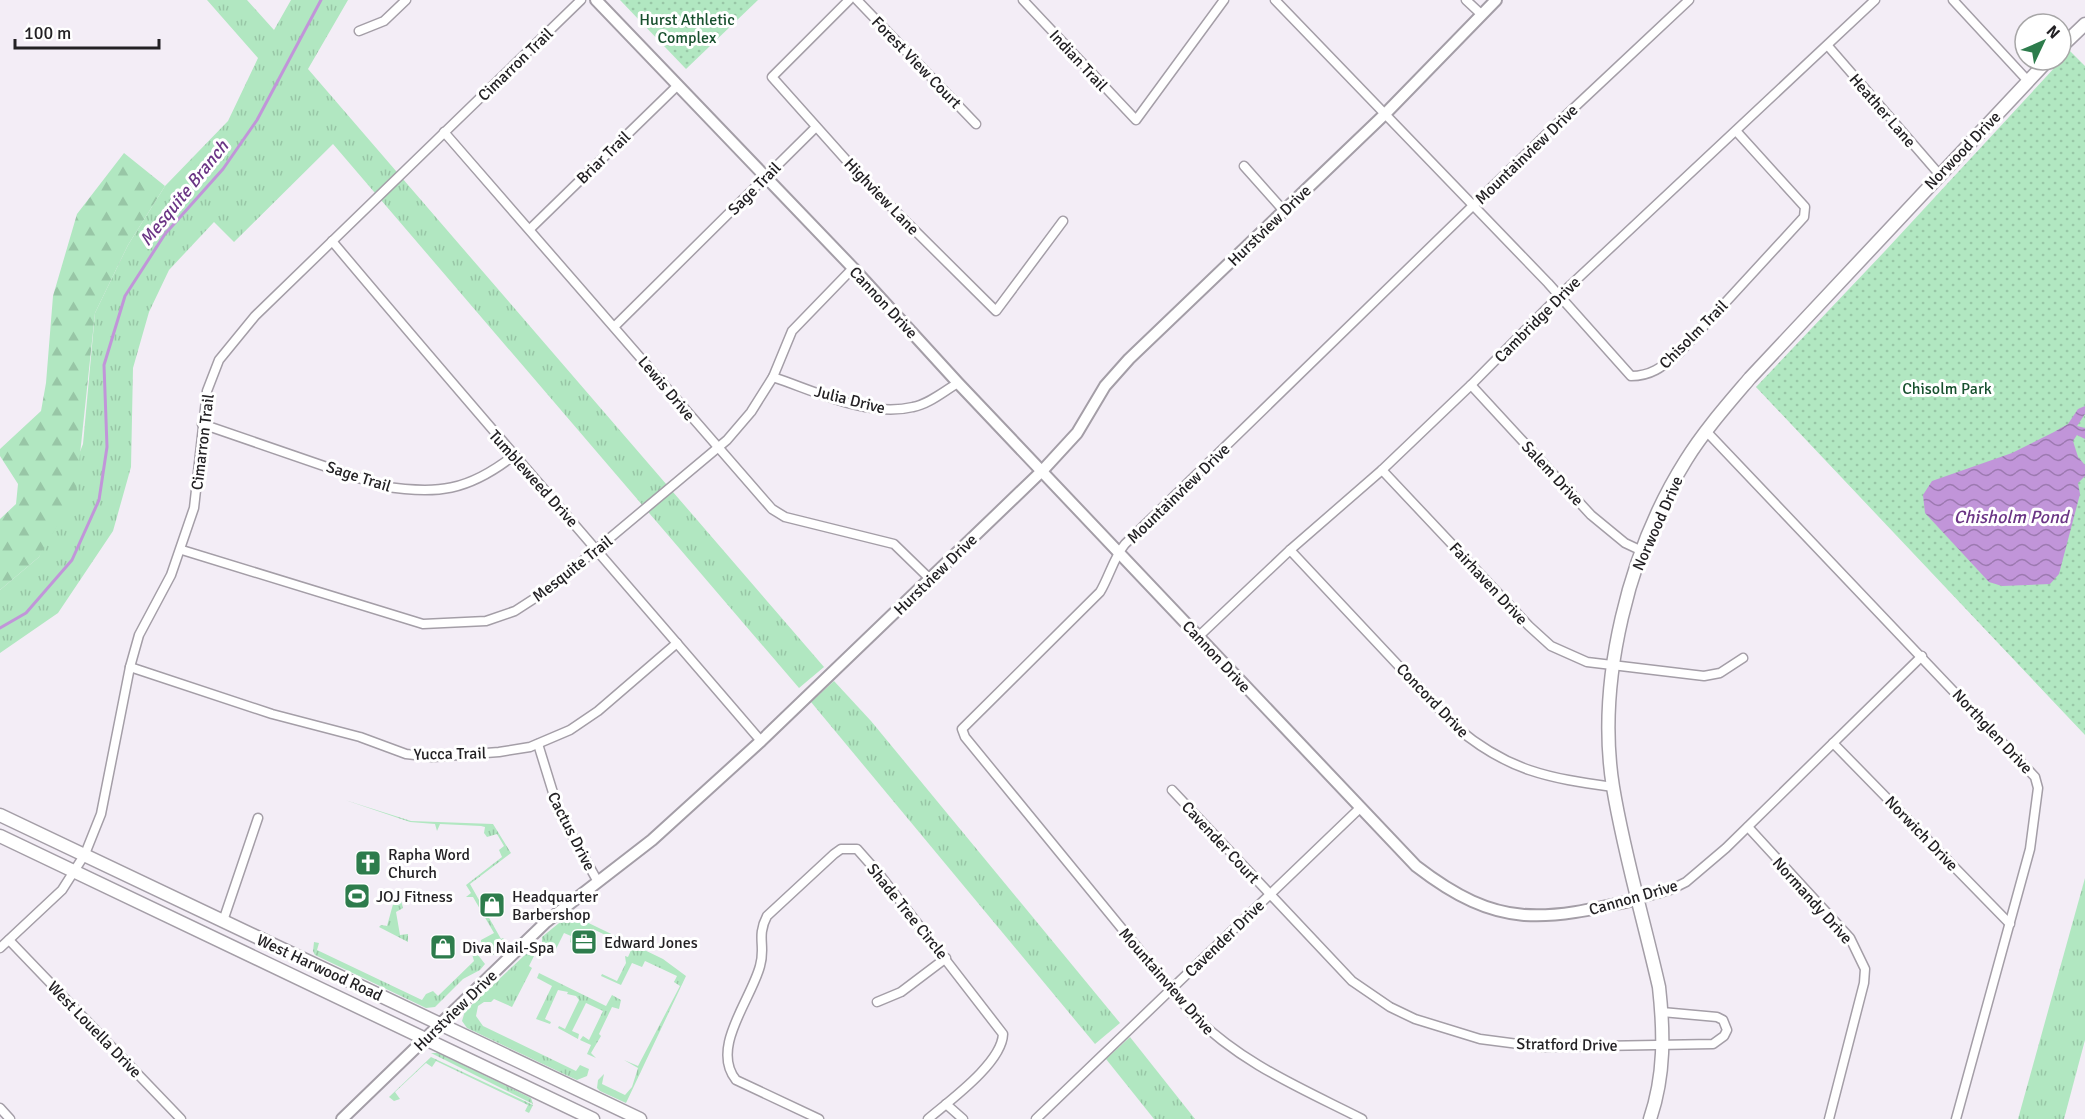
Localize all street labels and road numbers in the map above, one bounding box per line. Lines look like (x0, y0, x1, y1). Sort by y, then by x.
street label: Forest View Court (867, 12, 966, 113)
street label: Cimarron Trail (474, 24, 558, 106)
street label: Indian Trail (1045, 26, 1112, 96)
street label: Heather Lane (1845, 70, 1920, 152)
street label: Mountainview Drive (1471, 100, 1582, 209)
street label: Norwood Drive (1920, 107, 2005, 194)
street label: Briar Trail (572, 127, 635, 188)
street label: Highview Lane (840, 154, 923, 239)
street label: Sage Trail (724, 158, 786, 219)
street label: Hurstview Drive (1224, 181, 1316, 271)
street label: Cannon Drive (845, 262, 922, 343)
street label: Cambridge Drive (1490, 272, 1585, 367)
street label: Chisolm Trail (1655, 296, 1732, 373)
street label: Lewis Drive (633, 352, 699, 425)
street label: Julia Drive (812, 382, 887, 418)
street label: Cimarron Trail (187, 393, 219, 491)
street label: Tumbleweed Drive (484, 426, 582, 531)
street label: Salem Drive (1517, 437, 1587, 510)
street label: Mountainview Drive (1123, 439, 1234, 548)
street label: Sage Trail (324, 457, 394, 497)
street label: Norwood Drive (1628, 473, 1688, 574)
street label: Hurstview Drive (890, 530, 982, 620)
street label: Mesquite Trail (528, 531, 617, 606)
street label: Fairhaven Drive (1445, 538, 1532, 629)
street label: Cannon Drive (1178, 616, 1255, 697)
street label: Concord Drive (1392, 659, 1473, 742)
street label: Northglen Drive (1948, 685, 2037, 778)
street label: Yucca Trail (413, 743, 487, 765)
street label: Cactus Drive (543, 789, 599, 874)
street label: Norwich Drive (1880, 792, 1962, 876)
street label: Cavender Court (1177, 797, 1264, 888)
street label: Normandy Drive (1768, 853, 1856, 948)
street label: Shade Tree Circle (862, 860, 952, 964)
street label: Cannon Drive (1587, 876, 1680, 920)
street label: Cavender Drive (1181, 896, 1269, 982)
street label: Mountainview Drive (1114, 924, 1218, 1039)
street label: West Harwood Road (254, 930, 386, 1006)
street label: Hurstview Drive (410, 966, 502, 1056)
street label: West Louella Drive (43, 977, 145, 1082)
street label: Stratford Drive (1516, 1034, 1618, 1056)

